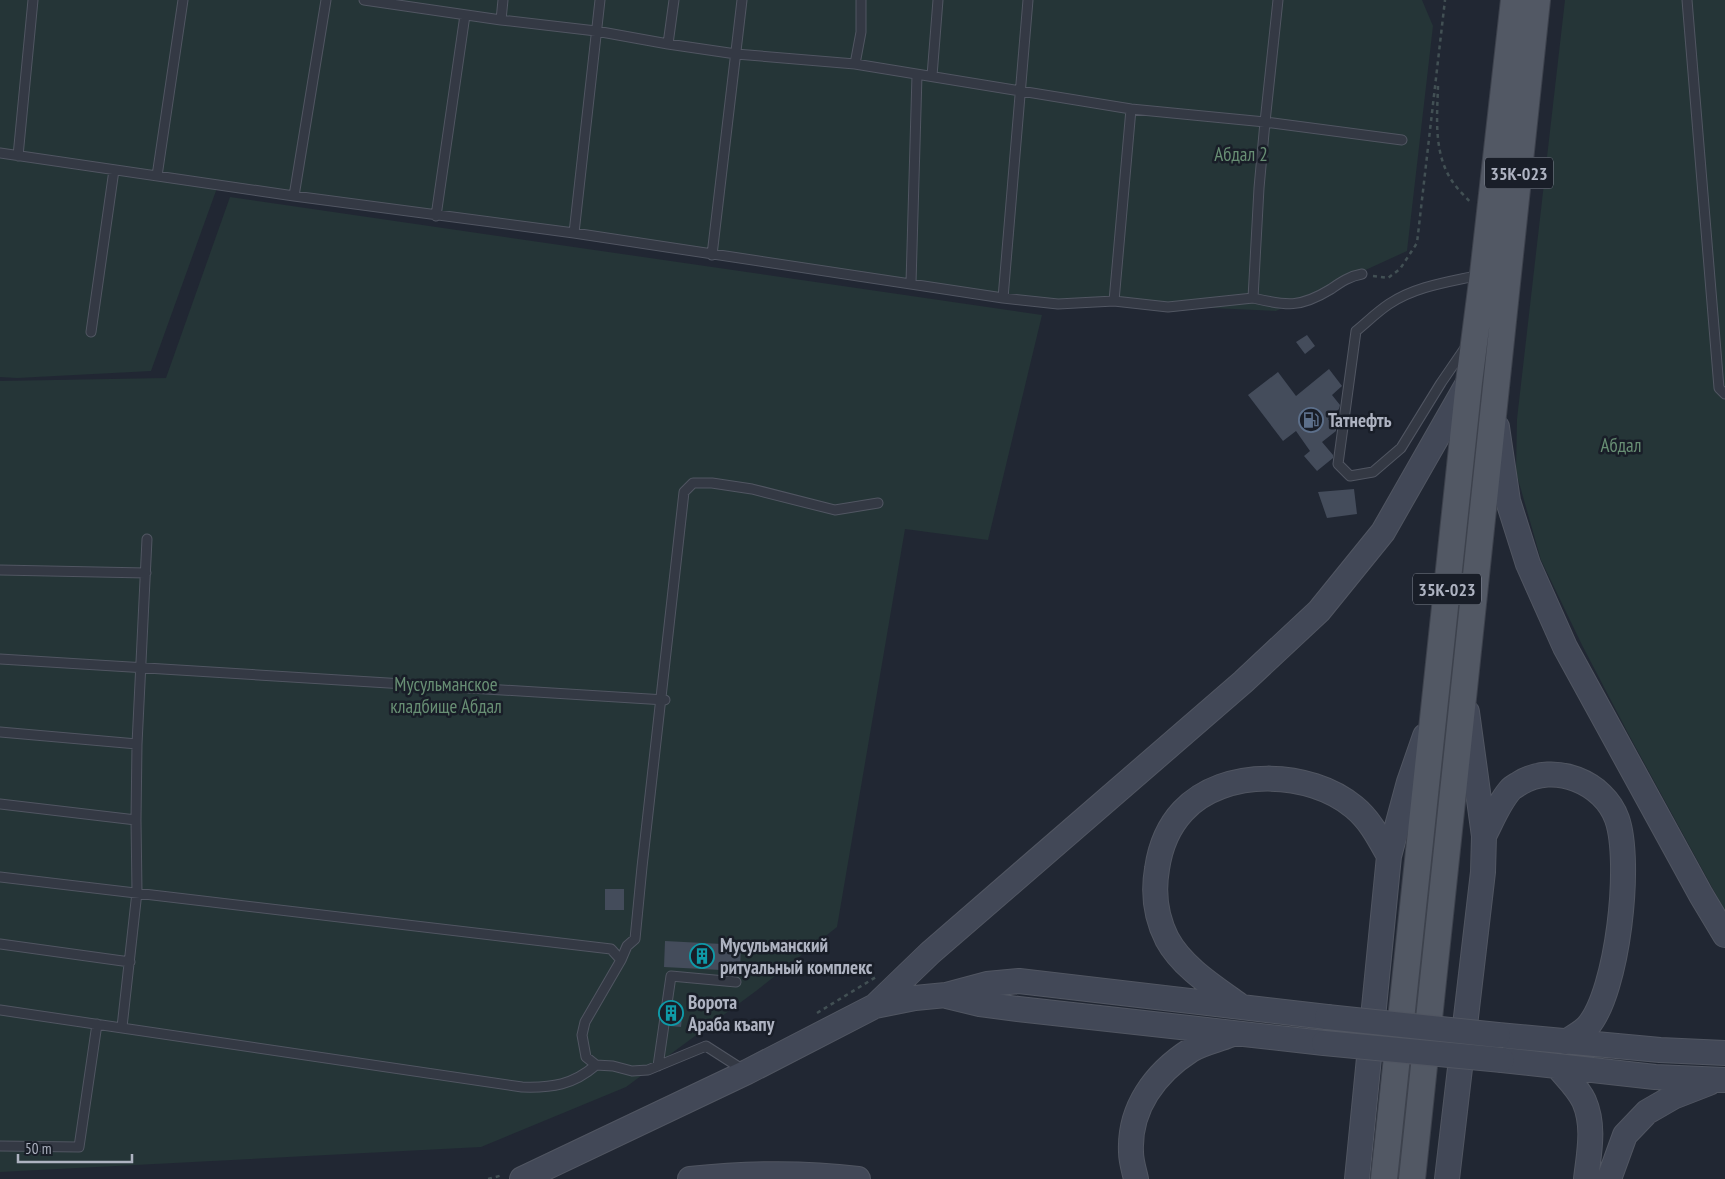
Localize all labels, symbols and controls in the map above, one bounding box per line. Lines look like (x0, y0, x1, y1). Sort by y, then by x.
park label: Абдал 2 (1214, 142, 1268, 166)
road number: 35К-023 (1485, 158, 1553, 188)
fuel station icon: Татнефть (1298, 407, 1324, 433)
place label: Татнефть (1328, 408, 1392, 432)
park label: Абдал (1601, 433, 1641, 457)
road number: 35К-023 (1413, 574, 1481, 604)
park label: Мусульманское кладбище Абдал (390, 672, 502, 718)
place label: Мусульманский ритуальный комплекс (720, 933, 873, 979)
building icon: Мусульманский ритуальный комплекс (689, 943, 715, 969)
place label: Ворота Араба къапу (687, 990, 775, 1036)
building icon: Ворота Араба къапу (658, 1000, 684, 1026)
scale bar (18, 1132, 131, 1164)
text: 50 m (25, 1139, 51, 1158)

